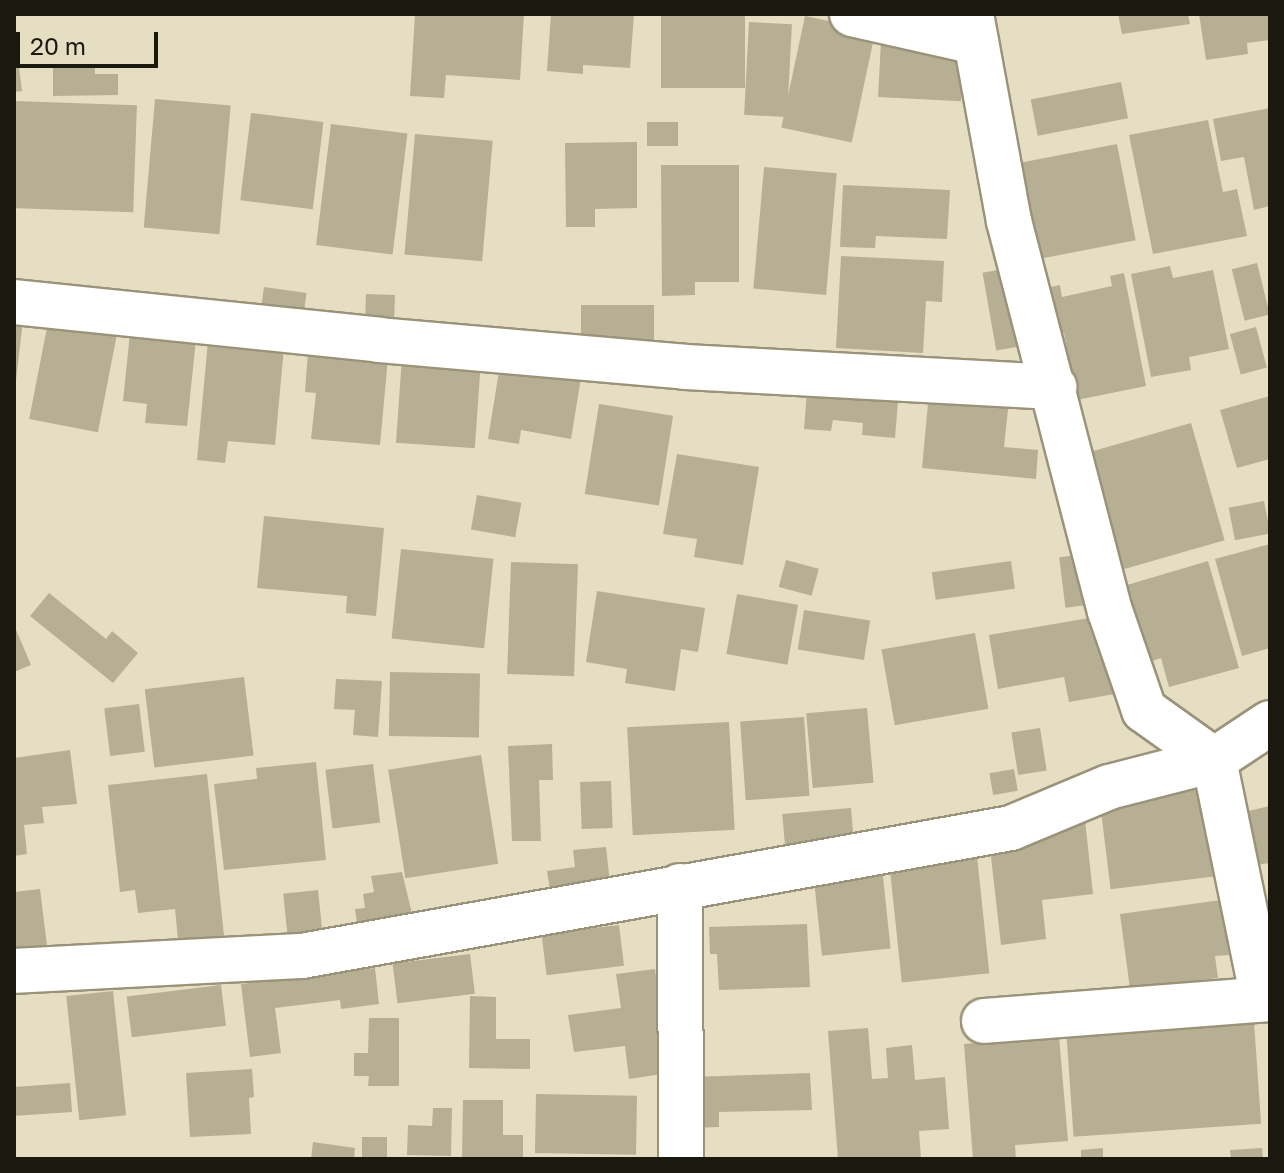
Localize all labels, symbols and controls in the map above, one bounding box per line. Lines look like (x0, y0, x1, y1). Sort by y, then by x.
scale bar (20, 16, 162, 66)
text: 20 m (30, 31, 86, 60)

